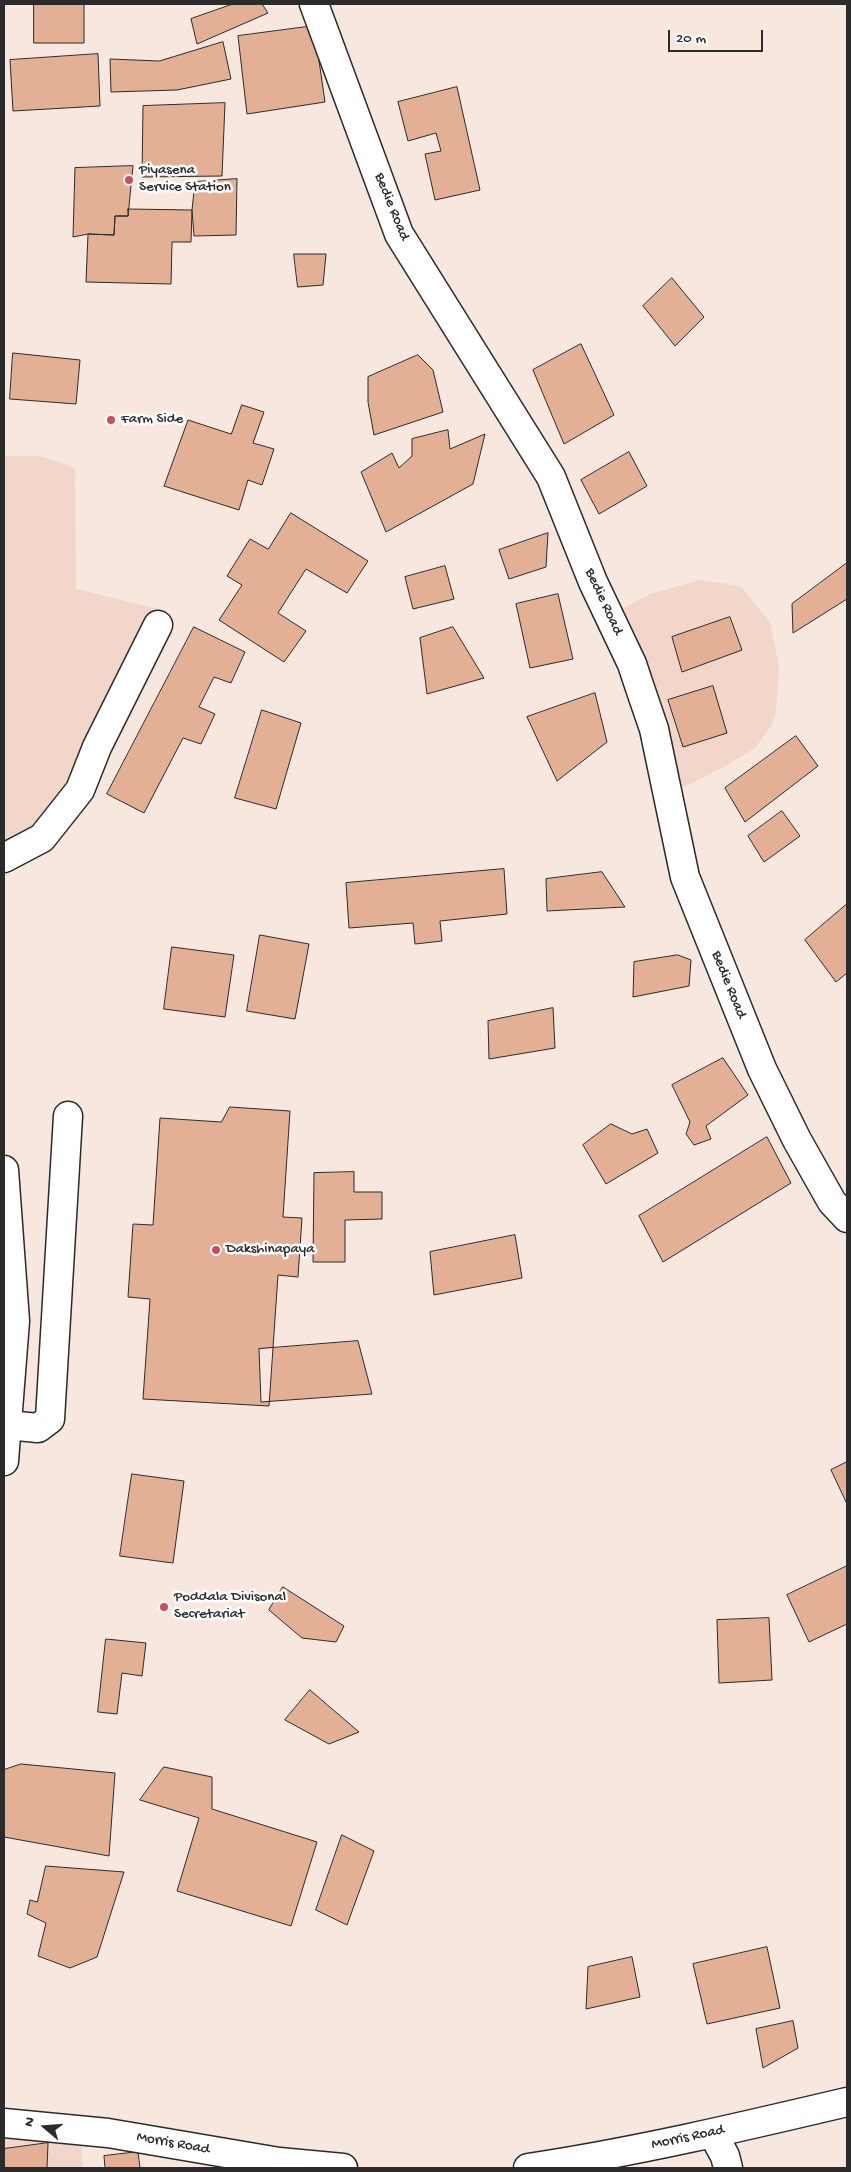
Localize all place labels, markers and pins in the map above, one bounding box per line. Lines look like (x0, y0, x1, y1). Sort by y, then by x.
place label: Piyasena Service Station (139, 162, 231, 197)
marker: Piyasena Service Station (123, 174, 135, 186)
place label: Farm Side (121, 411, 183, 429)
marker: Farm Side (105, 414, 117, 426)
place label: Dakshinapaya (226, 1241, 314, 1259)
marker: Dakshinapaya (210, 1244, 222, 1256)
place label: Poddala Divisonal Secretariat (174, 1589, 286, 1624)
marker: Poddala Divisonal Secretariat (158, 1601, 170, 1613)

